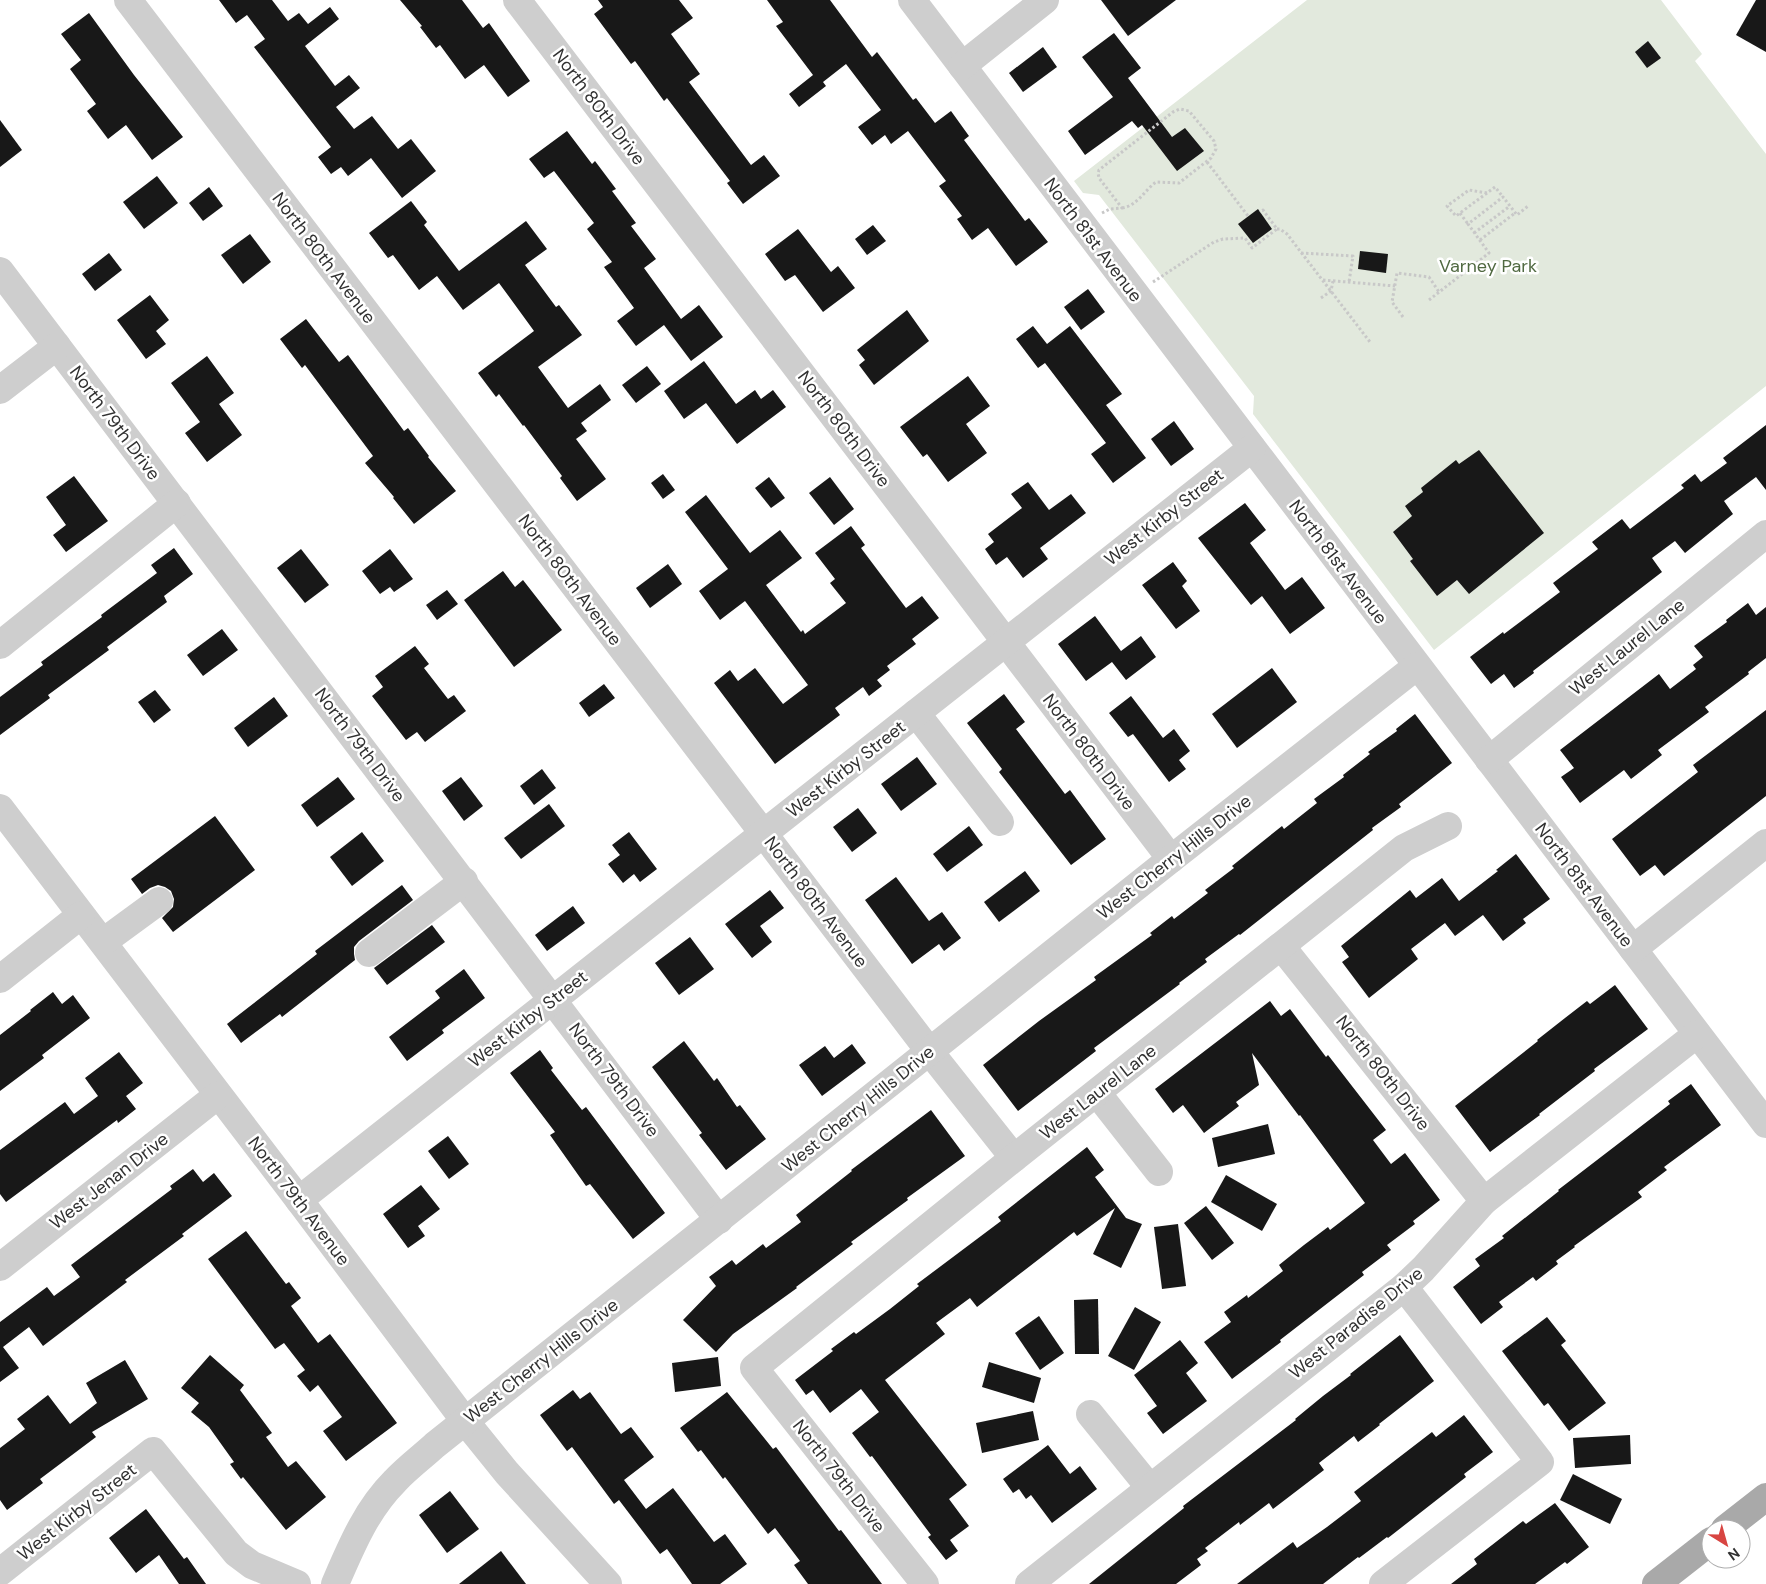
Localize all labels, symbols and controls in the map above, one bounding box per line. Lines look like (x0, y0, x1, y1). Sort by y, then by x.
street label: North 80th Drive (547, 44, 651, 170)
street label: North 81st Avenue (1038, 173, 1148, 307)
street label: North 80th Avenue (267, 187, 381, 329)
park label: Varney Park (1439, 254, 1537, 278)
street label: North 79th Drive (64, 361, 166, 485)
street label: North 80th Drive (792, 366, 896, 492)
street label: West Kirby Street (1099, 463, 1229, 571)
street label: North 81st Avenue (1283, 495, 1393, 629)
street label: North 80th Avenue (513, 509, 627, 651)
street label: West Laurel Lane (1564, 593, 1690, 701)
street label: North 79th Drive (309, 683, 411, 807)
street label: North 80th Drive (1037, 689, 1141, 815)
street label: West Kirby Street (781, 715, 911, 823)
street label: West Cherry Hills Drive (1092, 789, 1256, 925)
street label: North 81st Avenue (1529, 818, 1639, 952)
street label: North 80th Avenue (759, 831, 873, 973)
street label: West Kirby Street (463, 965, 593, 1073)
street label: North 80th Drive (1330, 1010, 1436, 1136)
street label: North 79th Drive (563, 1018, 665, 1142)
street label: West Laurel Lane (1035, 1039, 1161, 1145)
street label: West Cherry Hills Drive (777, 1040, 939, 1178)
street label: West Jenan Drive (45, 1127, 173, 1235)
street label: North 79th Avenue (243, 1132, 355, 1270)
street label: West Paradise Drive (1284, 1262, 1428, 1384)
street label: West Cherry Hills Drive (459, 1293, 623, 1429)
street label: North 79th Drive (787, 1415, 891, 1537)
street label: West Kirby Street (12, 1458, 142, 1566)
north arrow (1701, 1519, 1751, 1569)
text: N (1724, 1544, 1743, 1565)

